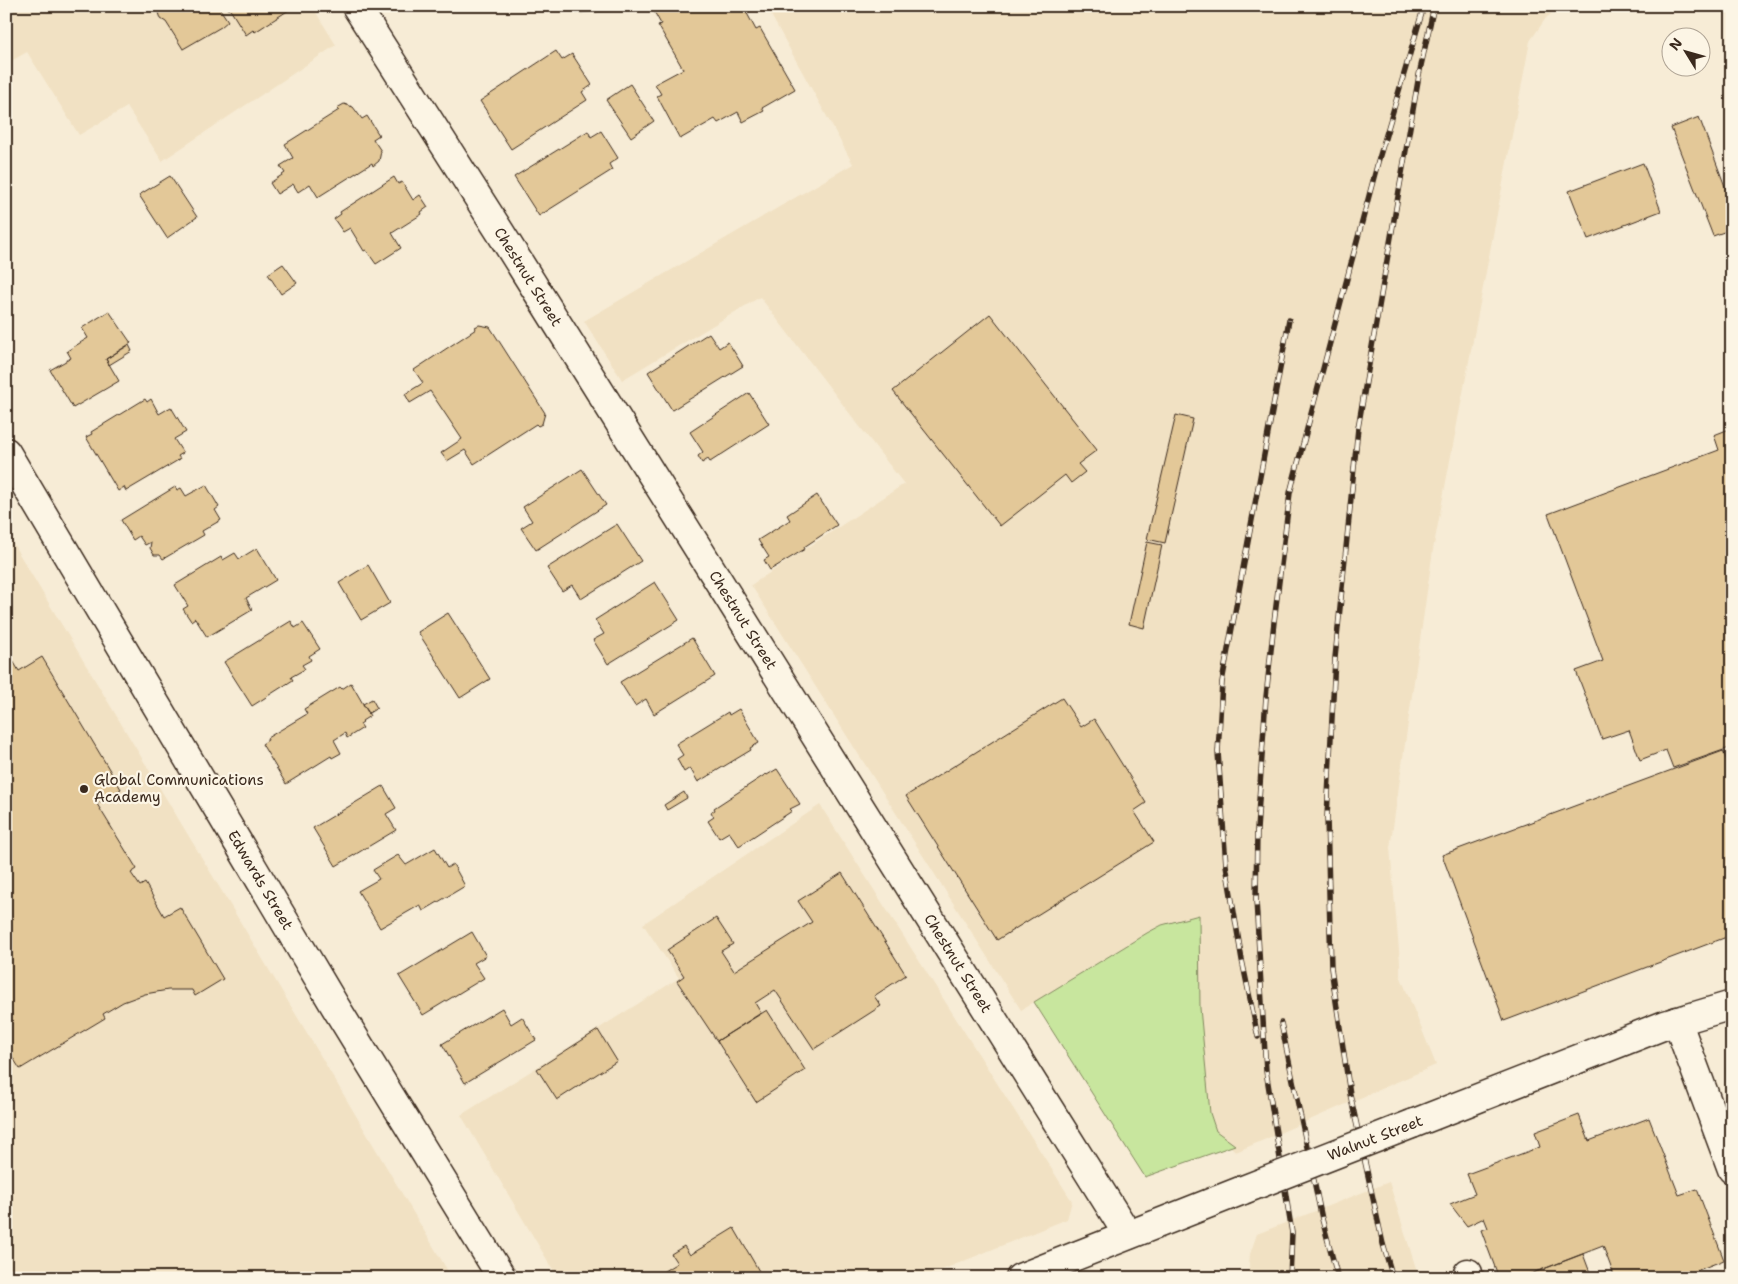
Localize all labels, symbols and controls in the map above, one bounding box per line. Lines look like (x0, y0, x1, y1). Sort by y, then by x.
north arrow (1660, 28, 1710, 78)
text: N (1665, 34, 1686, 54)
street label: Chestnut Street (490, 224, 567, 330)
street label: Chestnut Street (705, 567, 782, 674)
place label: Global Communications Academy (94, 770, 264, 807)
marker: Global Communications Academy (78, 783, 90, 795)
street label: Edwards Street (223, 827, 298, 934)
street label: Chestnut Street (919, 910, 997, 1017)
street label: Walnut Street (1324, 1111, 1426, 1165)

